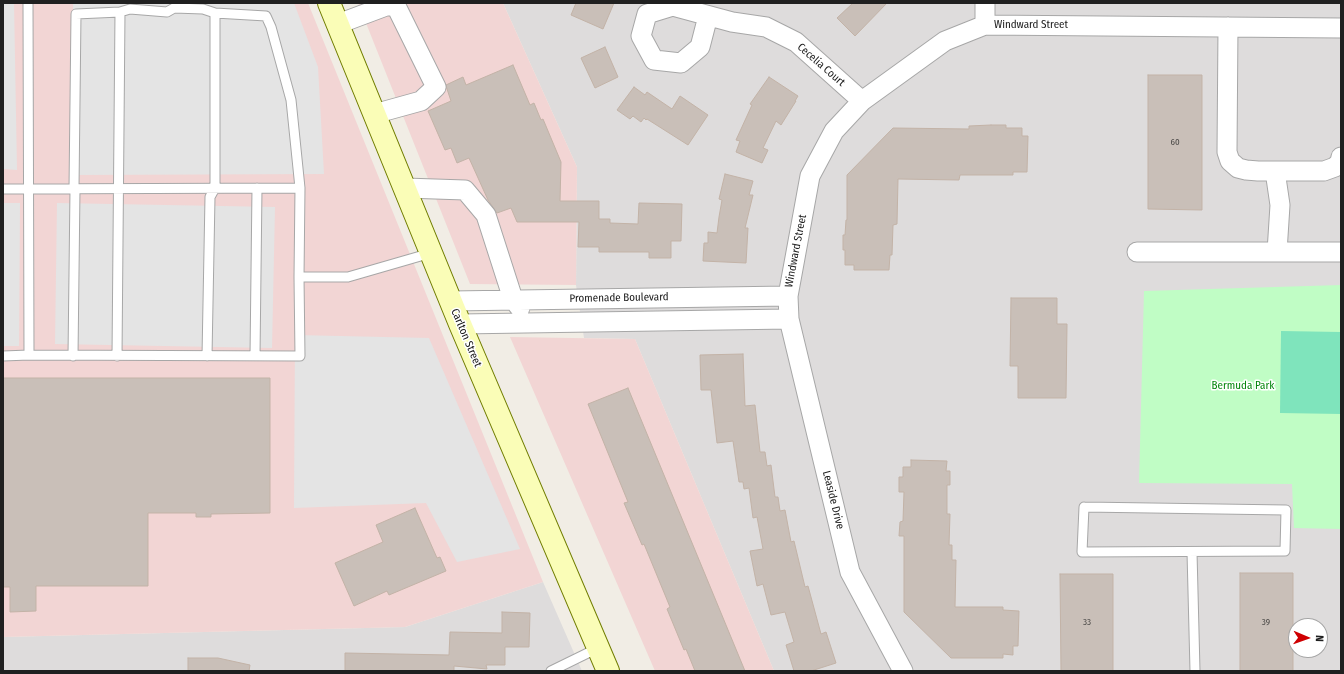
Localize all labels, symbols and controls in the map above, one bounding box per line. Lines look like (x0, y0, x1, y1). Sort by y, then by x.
street label: Windward Street (994, 18, 1068, 32)
street label: Cecelia Court (795, 41, 847, 89)
house number: 60 (1170, 137, 1180, 147)
street label: Windward Street (782, 213, 810, 289)
street label: Promenade Boulevard (569, 291, 669, 305)
street label: Carlton Street (448, 307, 484, 369)
park label: Bermuda Park (1212, 379, 1274, 393)
street label: Leaside Drive (819, 469, 847, 531)
house number: 33 (1083, 617, 1091, 627)
house number: 39 (1262, 617, 1270, 627)
north arrow (1288, 618, 1328, 658)
text: N (1313, 635, 1326, 642)

